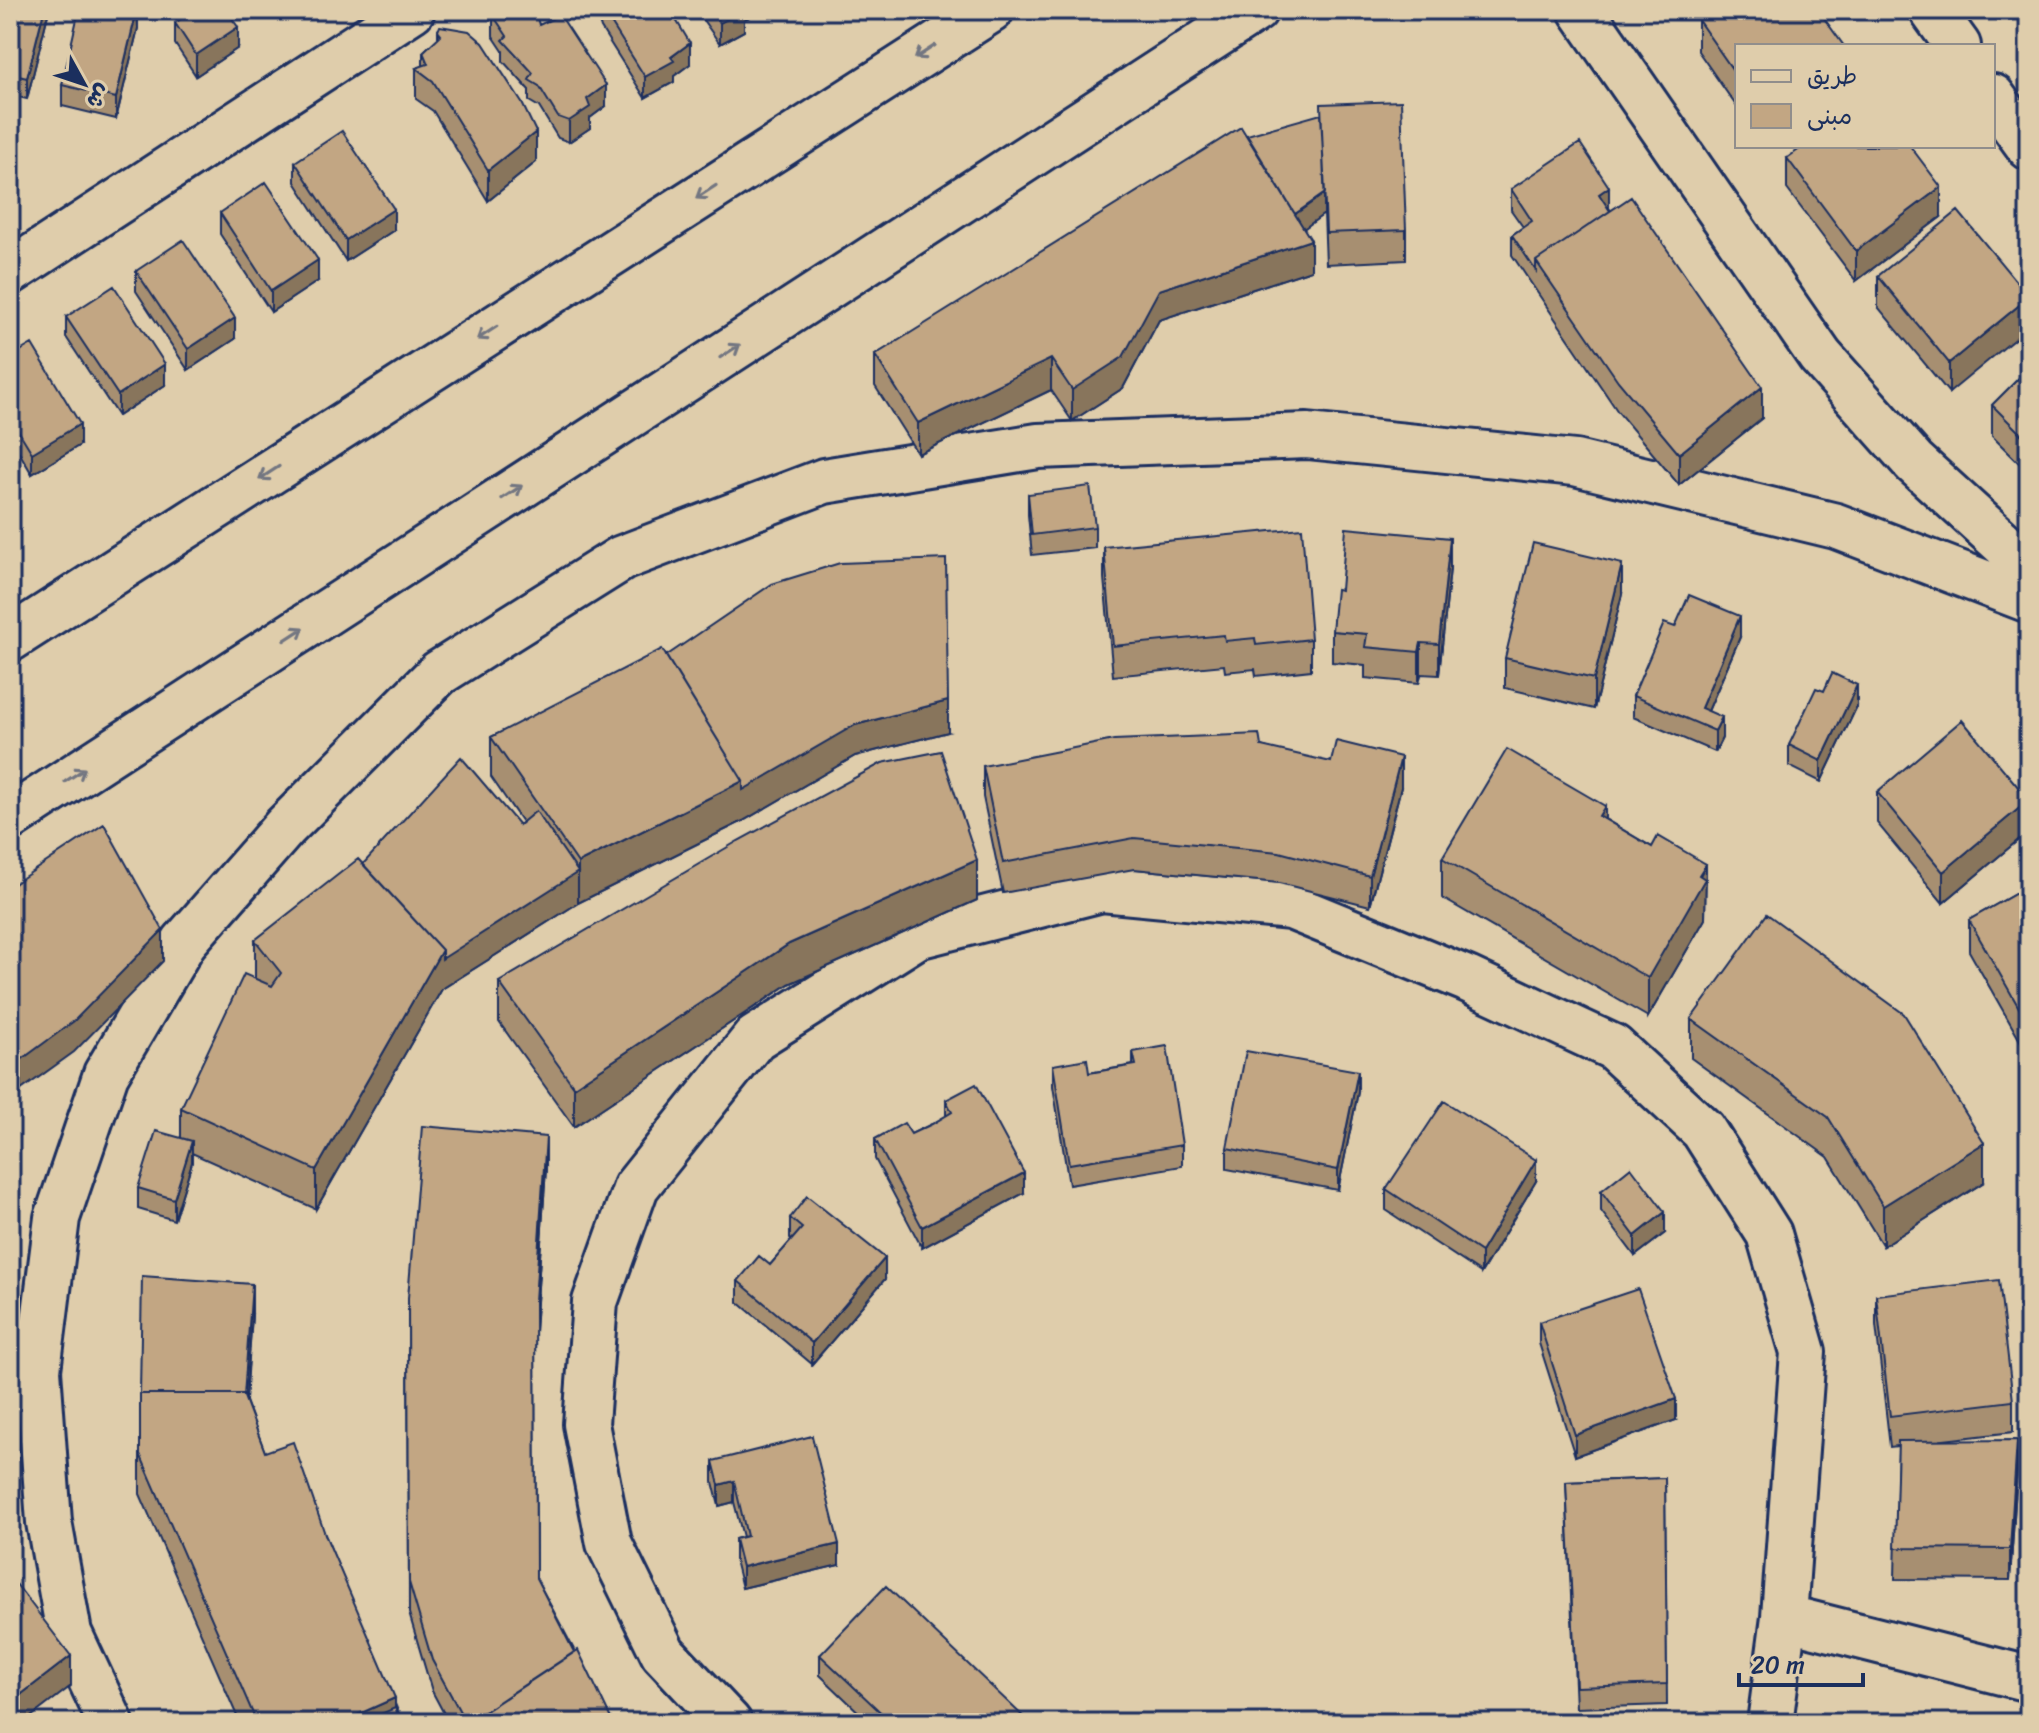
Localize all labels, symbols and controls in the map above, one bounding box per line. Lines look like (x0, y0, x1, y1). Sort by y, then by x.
north arrow (44, 44, 124, 124)
legend (1735, 44, 1995, 148)
one-way arrow (914, 45, 937, 61)
text: طريق (1807, 55, 1857, 97)
text: ش (76, 75, 122, 118)
text: مبنى (1807, 95, 1852, 137)
one-way arrow (695, 185, 718, 201)
one-way arrow (477, 324, 499, 341)
one-way arrow (718, 342, 740, 359)
one-way arrow (258, 465, 280, 482)
one-way arrow (500, 484, 522, 501)
one-way arrow (282, 625, 304, 642)
one-way arrow (64, 767, 86, 784)
scale bar (1739, 1637, 1863, 1687)
text: 20 m (1751, 1644, 1805, 1686)

